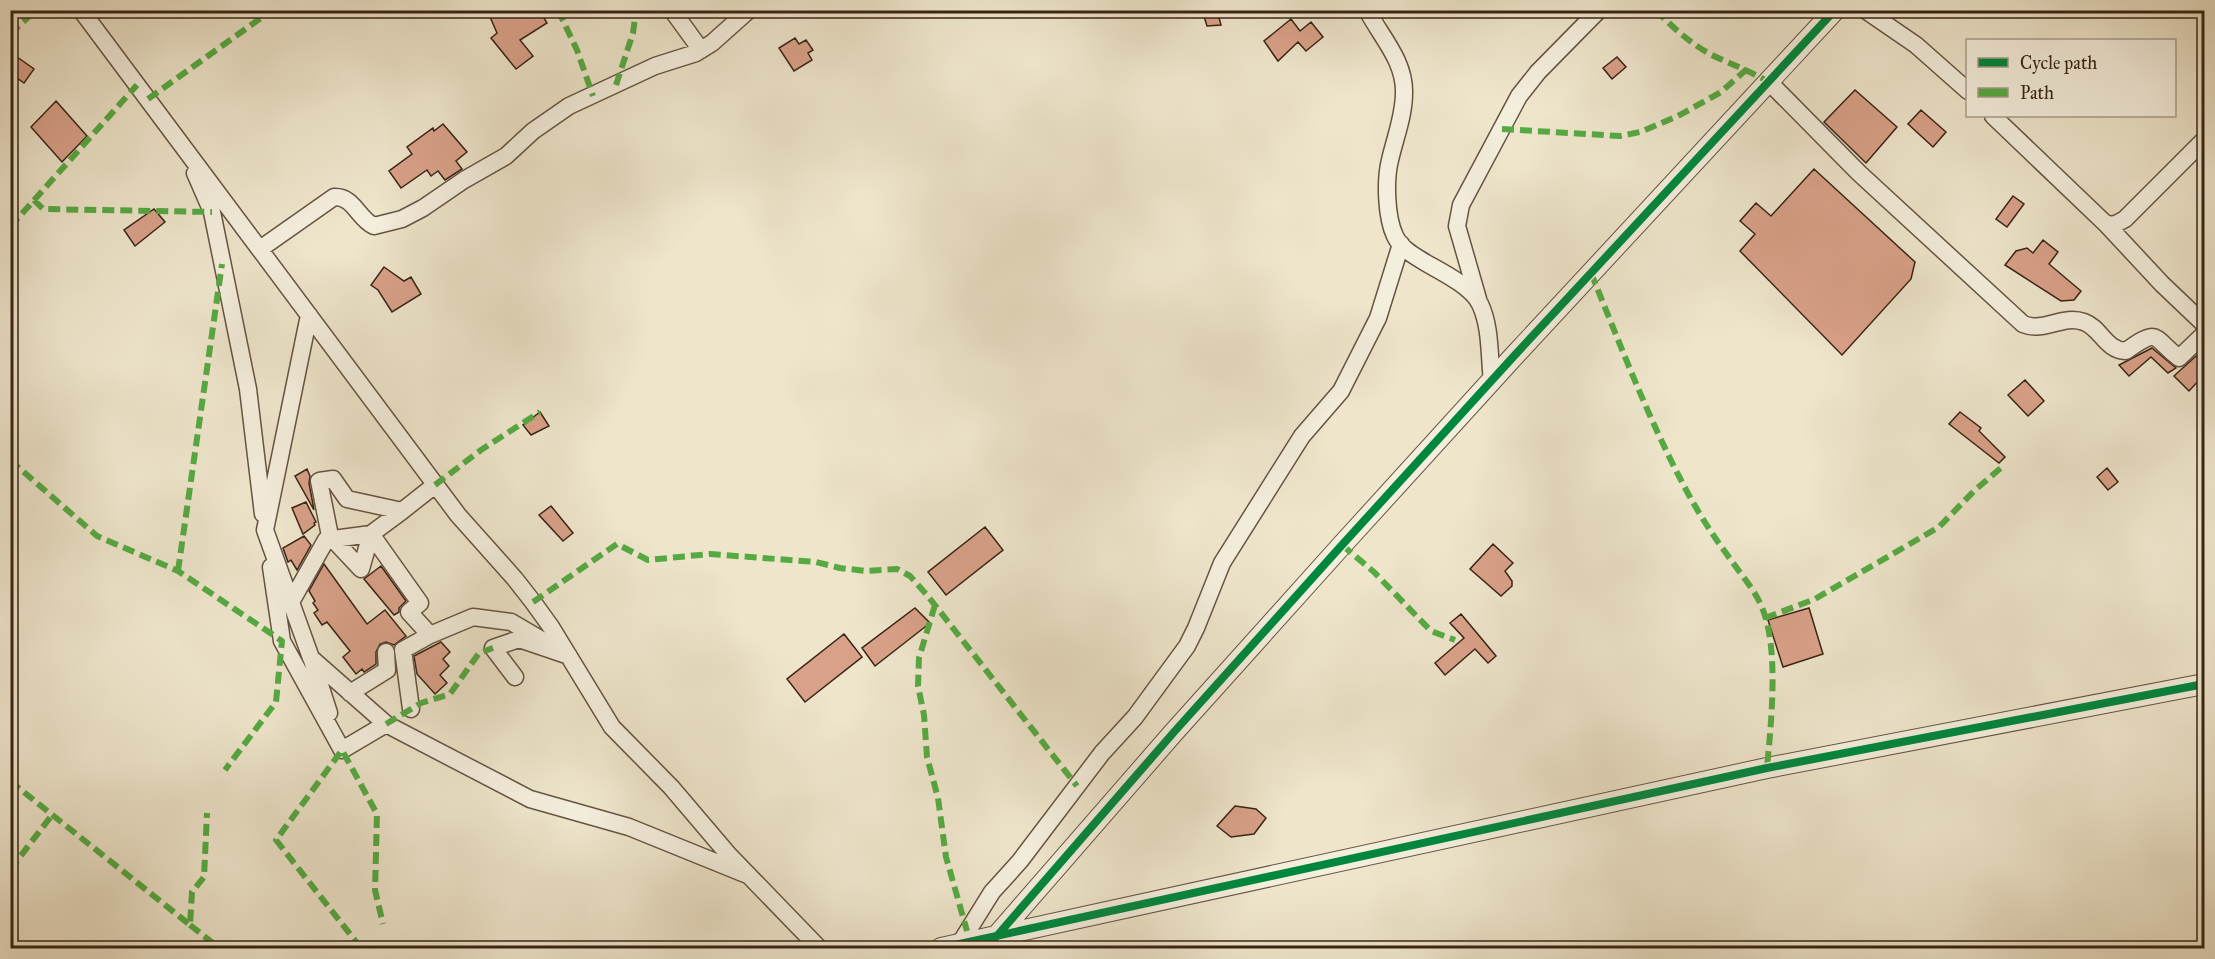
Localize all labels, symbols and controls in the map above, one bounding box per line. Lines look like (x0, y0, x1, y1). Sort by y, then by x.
legend (1966, 39, 2176, 117)
text: Cycle path (2020, 52, 2097, 74)
text: Path (2020, 82, 2054, 104)

